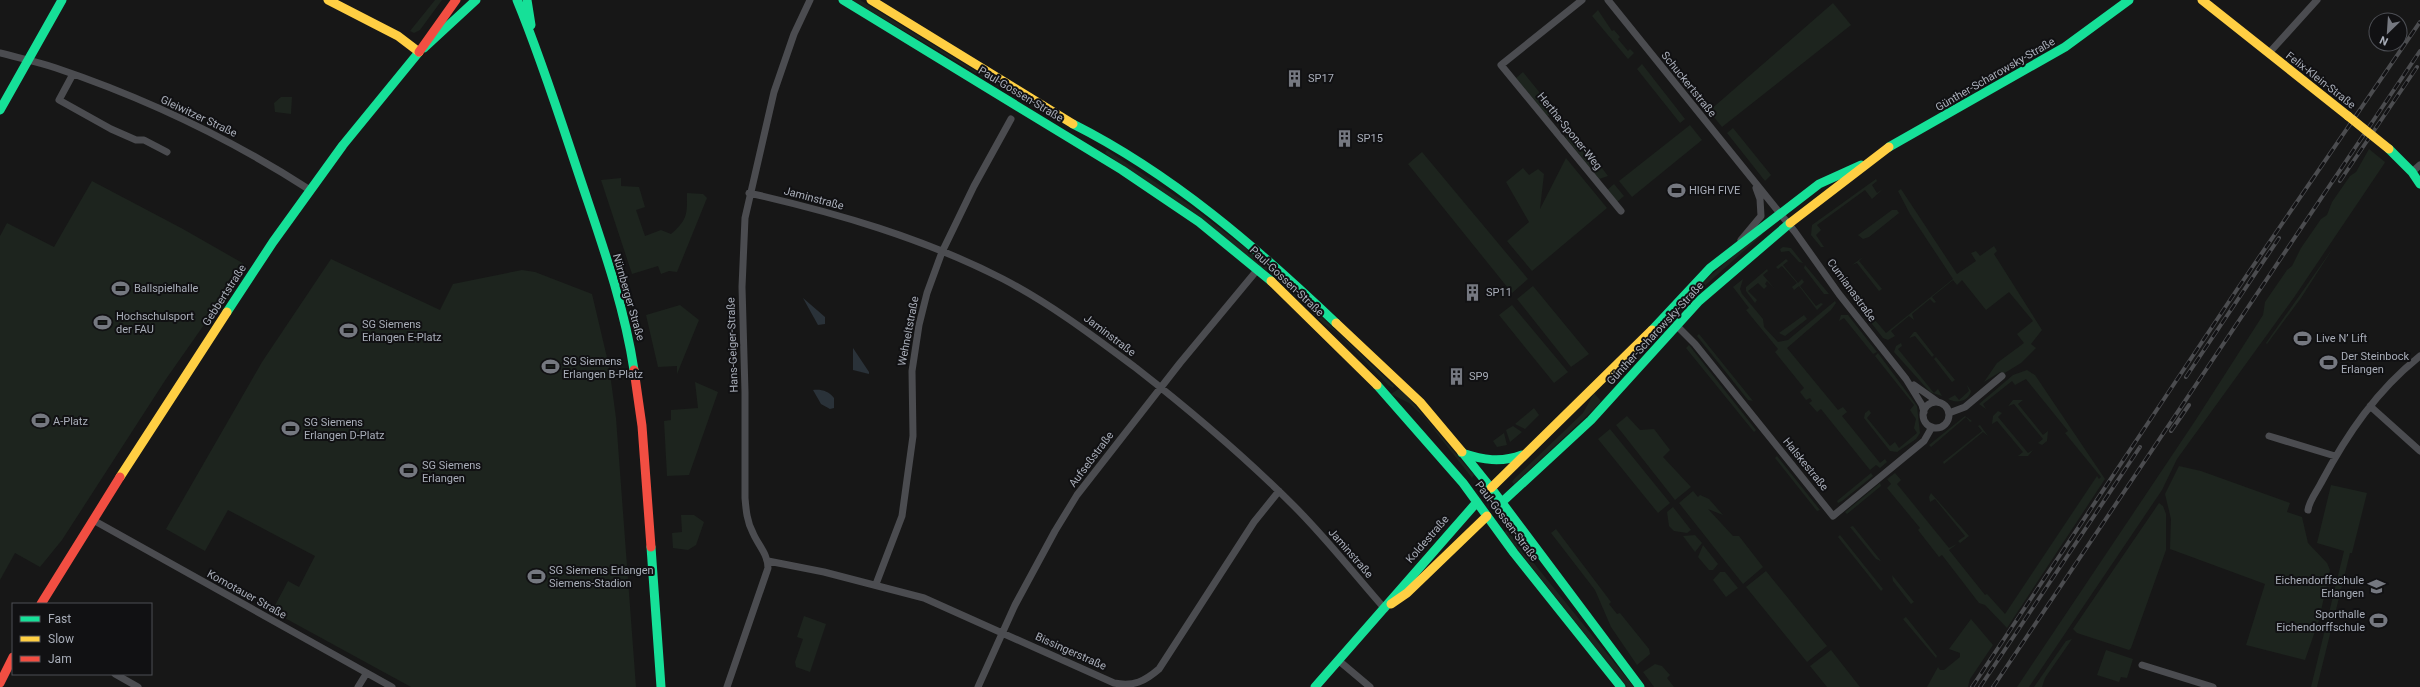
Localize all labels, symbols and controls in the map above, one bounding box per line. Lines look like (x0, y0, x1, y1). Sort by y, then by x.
north arrow (2368, 12, 2408, 52)
text: N (2378, 33, 2390, 48)
street label: Günther-Scharowsky-Straße (1933, 35, 2057, 114)
street label: Schuckertstraße (1658, 49, 1719, 120)
street label: Felix-Klein-Straße (2283, 49, 2358, 112)
street label: Paul-Gossen-Straße (976, 64, 1066, 125)
building icon: SP17 (1285, 68, 1305, 88)
place label: SP17 (1308, 72, 1334, 85)
street label: Hertha-Sponer-Weg (1534, 90, 1605, 173)
street label: Gleiwitzer Straße (158, 93, 239, 140)
building icon: SP15 (1334, 128, 1354, 148)
place label: SP15 (1357, 132, 1383, 145)
sports icon: HIGH FIVE (1666, 180, 1686, 200)
street label: Jaminstraße (782, 184, 845, 213)
place label: HIGH FIVE (1689, 184, 1740, 197)
street label: Paul-Gossen-Straße (1247, 244, 1327, 319)
street label: Nürnberger Straße (610, 252, 647, 342)
street label: Cumianastraße (1824, 256, 1879, 324)
street label: Gebbertstraße (200, 262, 249, 328)
sports icon: Ballspielhalle (111, 278, 131, 298)
street label: Günther-Scharowsky-Straße (1604, 279, 1707, 387)
place label: Ballspielhalle (134, 282, 199, 295)
building icon: SP11 (1463, 282, 1483, 302)
place label: SP11 (1486, 286, 1512, 299)
street label: Wehneltstraße (895, 295, 922, 367)
street label: Hans-Geiger-Straße (724, 297, 741, 393)
place label: Hochschulsport der FAU (116, 310, 194, 336)
sports icon: Hochschulsport der FAU (93, 312, 113, 332)
street label: Jaminstraße (1081, 312, 1138, 359)
place label: SG Siemens Erlangen E-Platz (362, 318, 442, 344)
sports icon: SG Siemens Erlangen E-Platz (339, 320, 359, 340)
sports icon: Live N’ Lift (2293, 328, 2313, 348)
place label: Live N’ Lift (2316, 332, 2368, 345)
place label: Der Steinbock Erlangen (2341, 350, 2409, 376)
sports icon: Der Steinbock Erlangen (2318, 352, 2338, 372)
place label: SG Siemens Erlangen B-Platz (563, 355, 644, 381)
sports icon: SG Siemens Erlangen B-Platz (540, 357, 560, 377)
building icon: SP9 (1446, 366, 1466, 386)
place label: SP9 (1469, 370, 1489, 383)
sports icon: A-Platz (30, 411, 50, 431)
place label: A-Platz (53, 415, 88, 428)
place label: SG Siemens Erlangen D-Platz (304, 416, 385, 442)
sports icon: SG Siemens Erlangen D-Platz (281, 418, 301, 438)
street label: Aufseßstraße (1066, 429, 1117, 490)
street label: Halskestraße (1780, 435, 1831, 494)
place label: SG Siemens Erlangen (422, 459, 481, 485)
sports icon: SG Siemens Erlangen (399, 461, 419, 481)
street label: Paul-Gossen-Straße (1472, 479, 1541, 564)
street label: Koldestraße (1403, 513, 1452, 566)
street label: Jaminstraße (1326, 526, 1376, 581)
place label: SG Siemens Erlangen Siemens-Stadion (549, 564, 654, 590)
sports icon: SG Siemens Erlangen Siemens-Stadion (526, 566, 546, 586)
street label: Komotauer Straße (205, 567, 289, 622)
place label: Eichendorffschule Erlangen (2275, 574, 2364, 600)
school or university icon: Eichendorffschule Erlangen (2367, 576, 2387, 596)
legend (12, 603, 152, 675)
place label: Sporthalle Eichendorffschule (2276, 608, 2365, 634)
sports icon: Sporthalle Eichendorffschule (2368, 610, 2388, 630)
text: Fast (48, 612, 71, 626)
street label: Bissingerstraße (1033, 630, 1109, 673)
text: Slow (48, 632, 74, 646)
text: Jam (48, 652, 72, 666)

